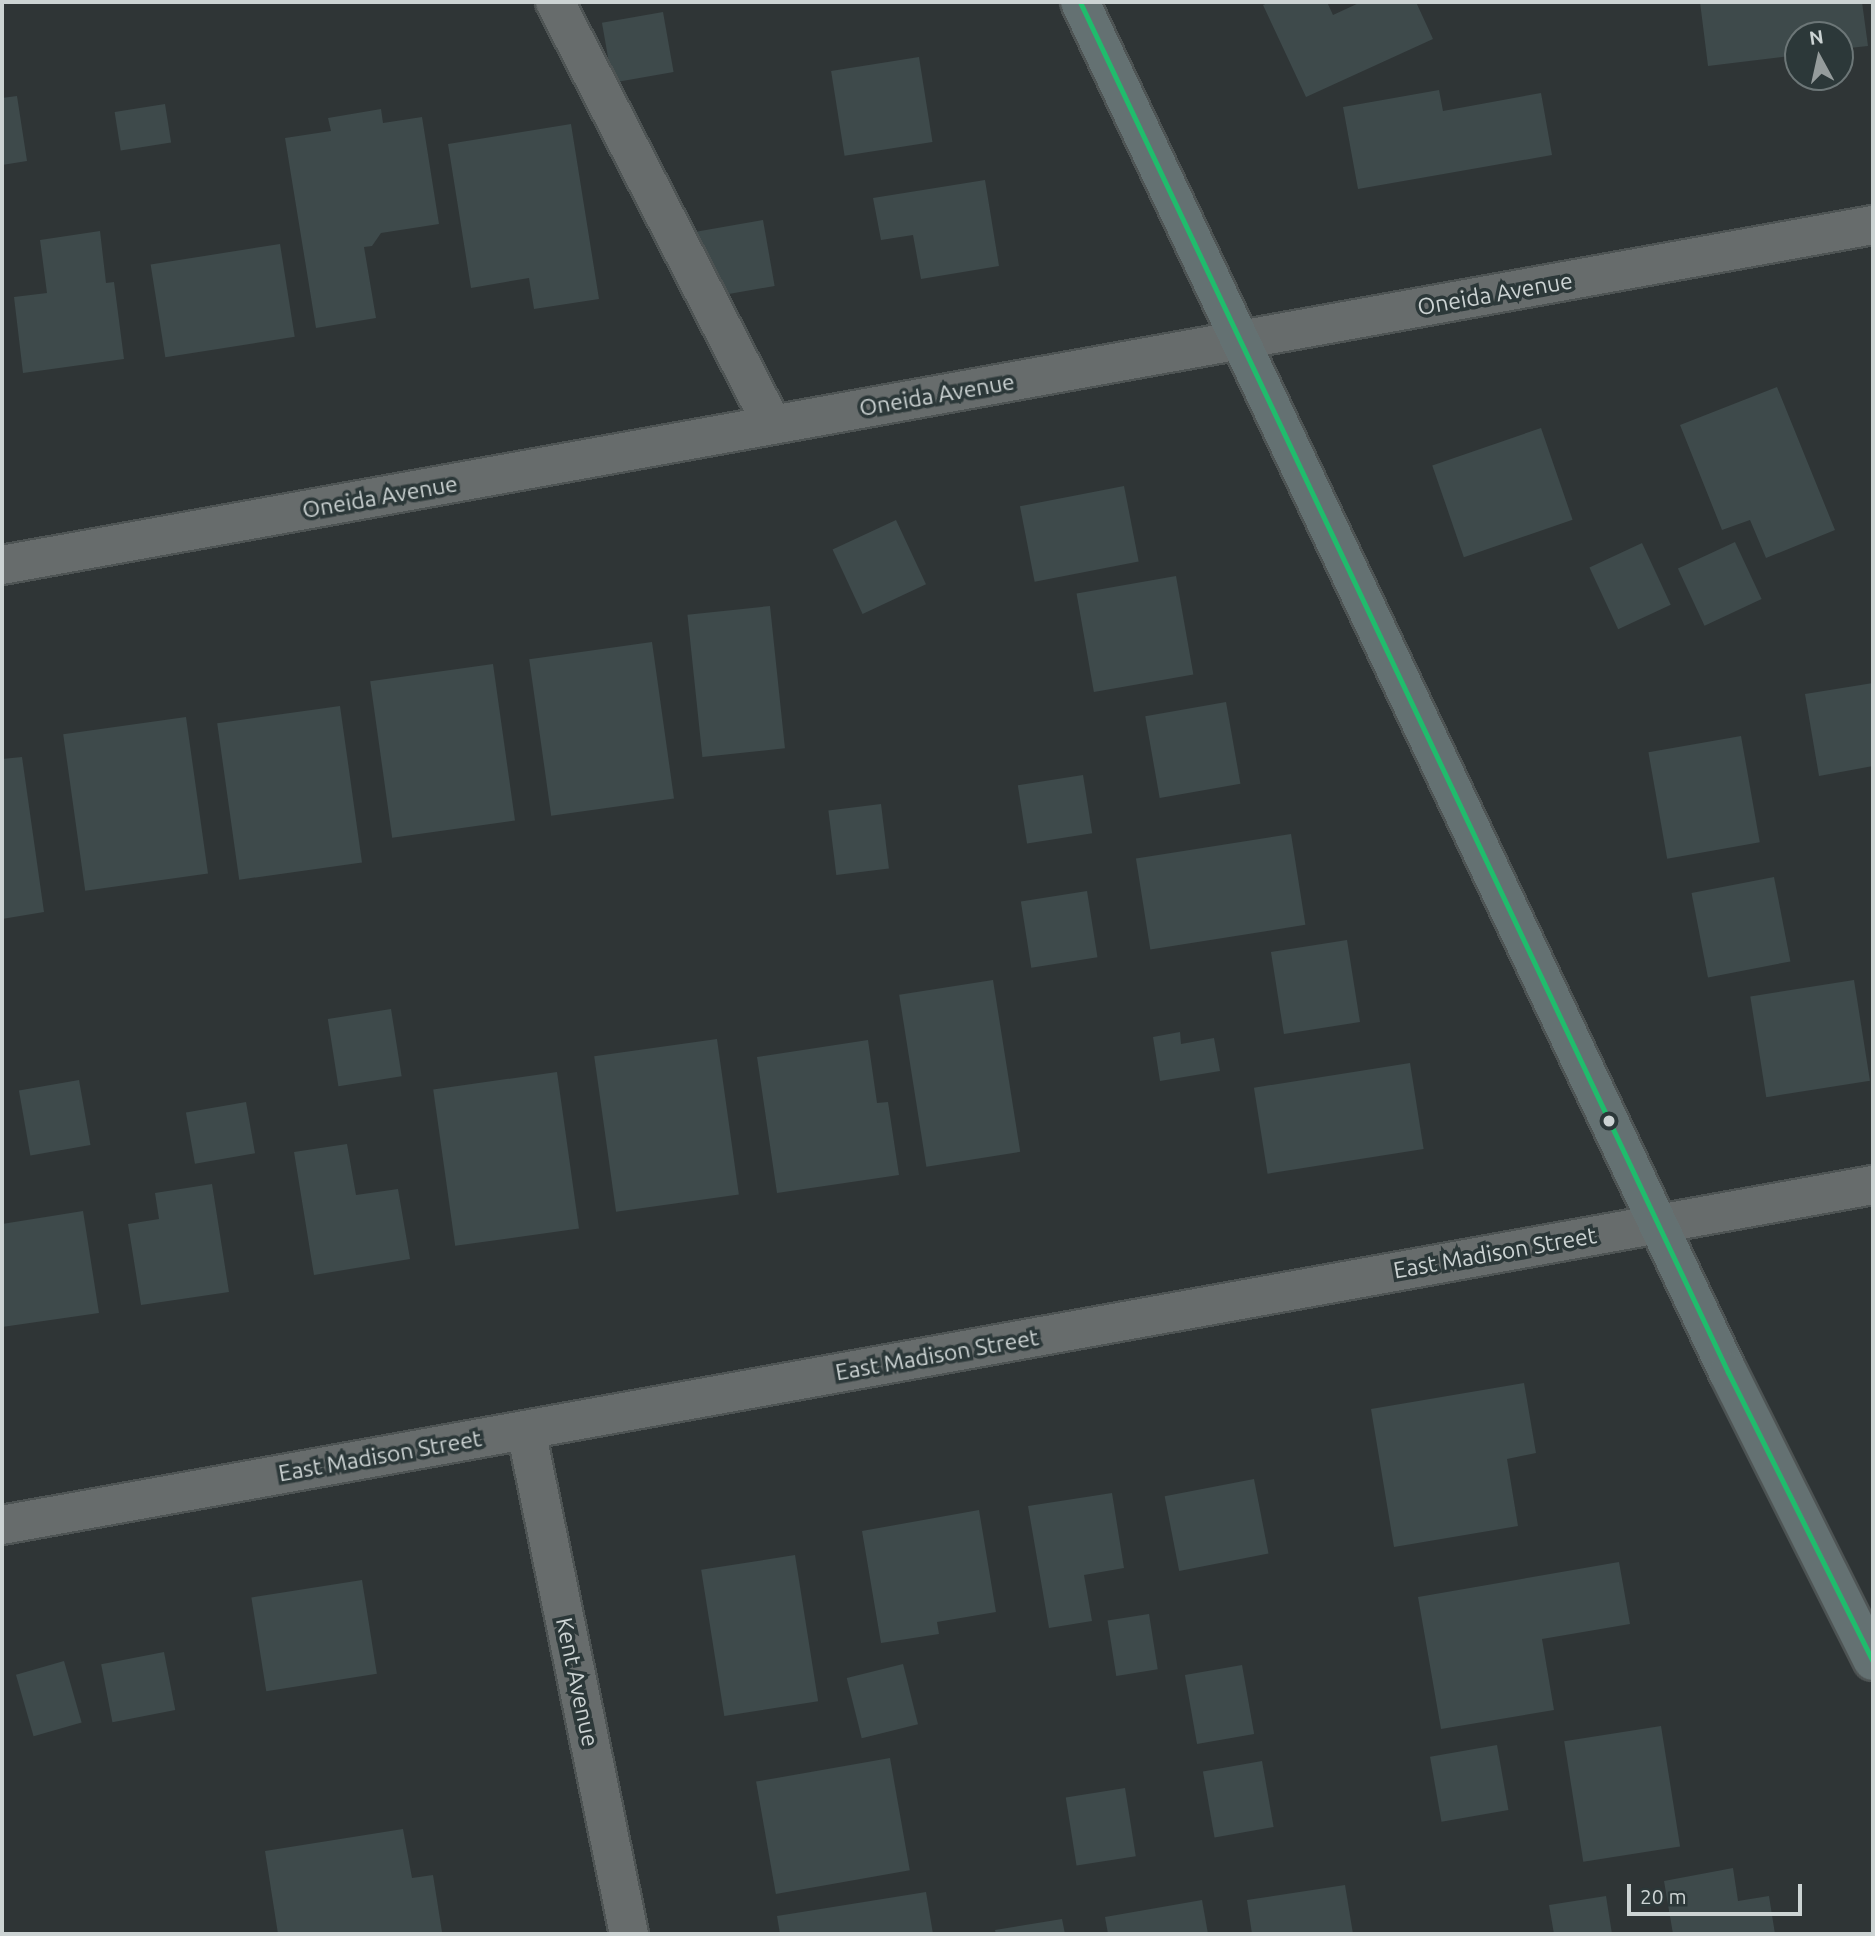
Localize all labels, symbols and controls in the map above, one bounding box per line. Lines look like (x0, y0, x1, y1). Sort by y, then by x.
north arrow (1784, 21, 1854, 91)
text: N (1808, 25, 1825, 49)
street label: Oneida Avenue (1415, 267, 1575, 321)
street label: Oneida Avenue (857, 368, 1017, 422)
street label: Oneida Avenue (300, 470, 460, 524)
unlabelled marker (1602, 1114, 1616, 1128)
street label: East Madison Street (1391, 1222, 1599, 1284)
street label: East Madison Street (833, 1324, 1041, 1386)
street label: East Madison Street (276, 1425, 484, 1487)
street label: Kent Avenue (550, 1615, 604, 1749)
scale bar (1630, 1870, 1805, 1914)
text: 20 m (1640, 1884, 1687, 1908)

